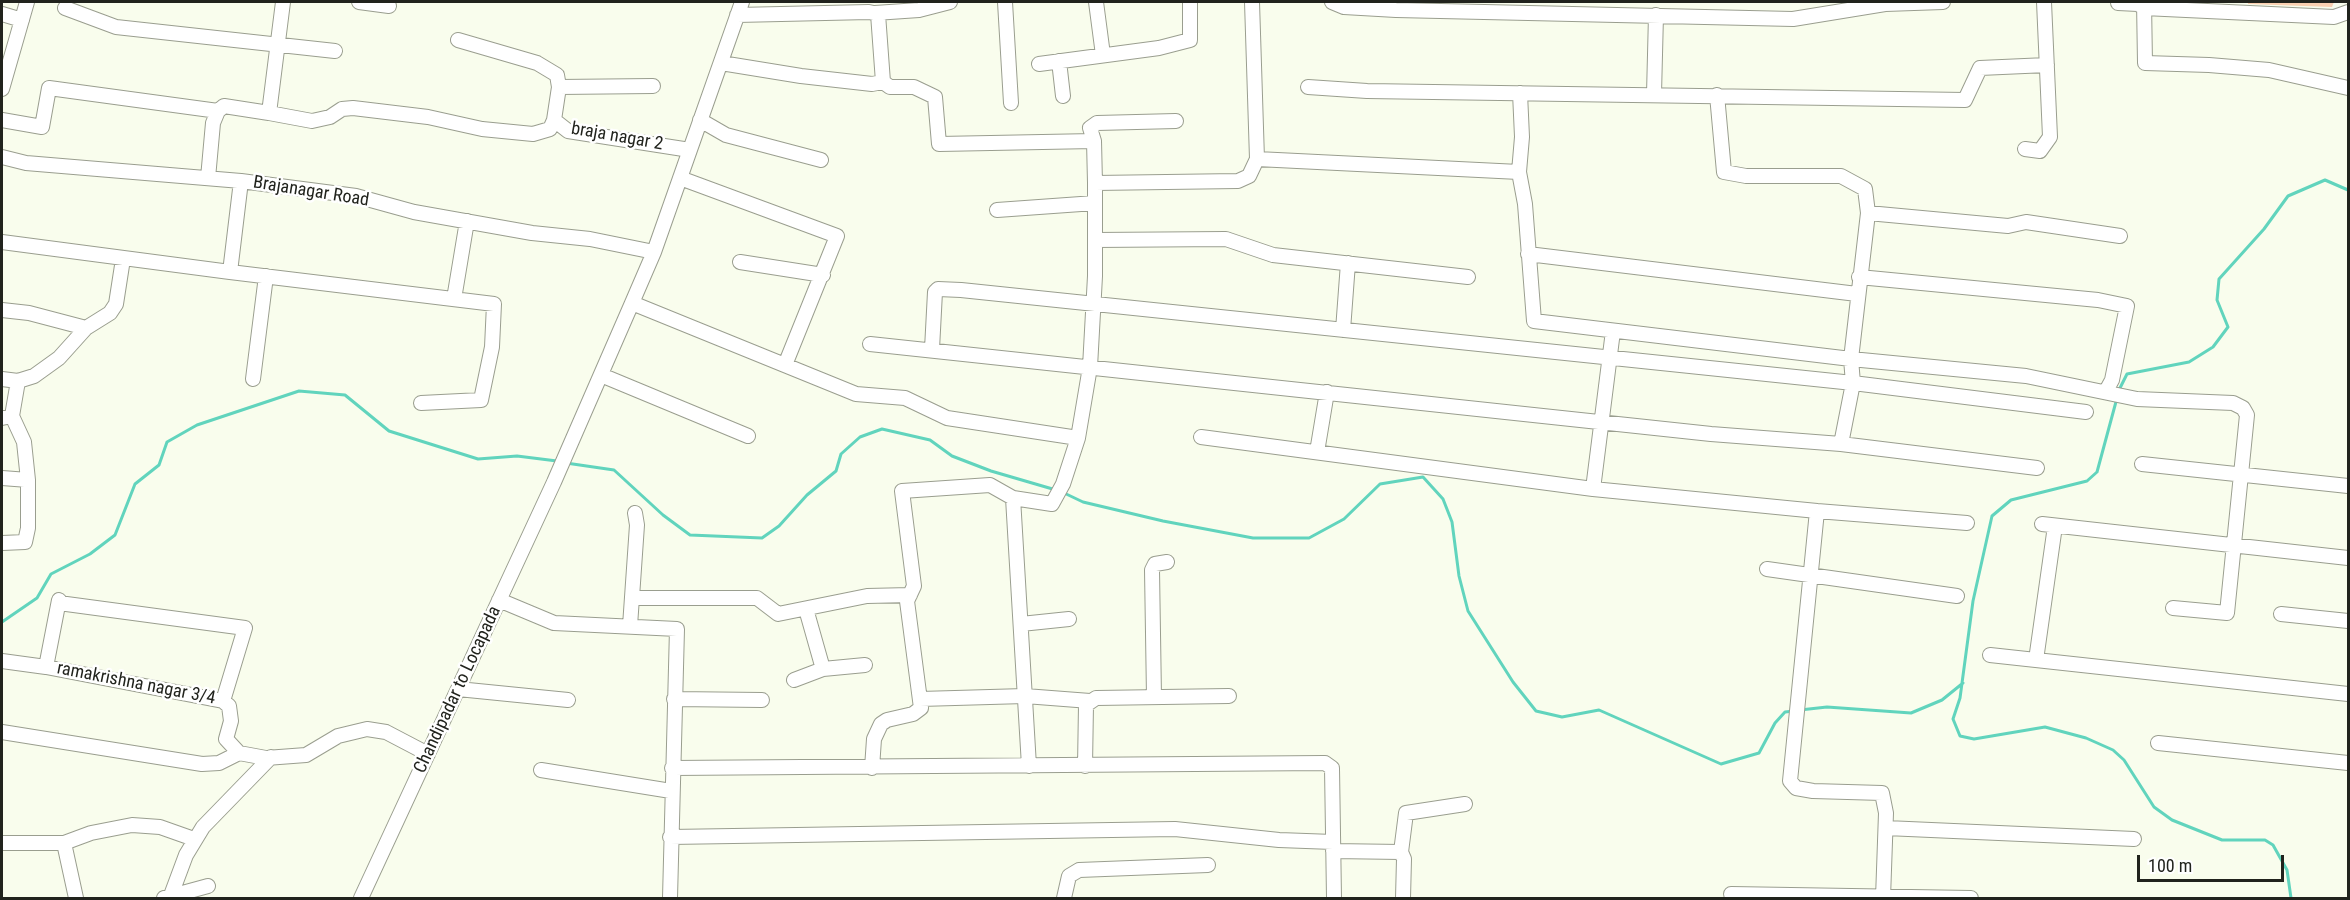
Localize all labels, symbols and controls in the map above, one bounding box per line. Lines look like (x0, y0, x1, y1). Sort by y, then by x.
street label: braja nagar 2 (569, 118, 665, 156)
street label: Brajanagar Road (252, 172, 370, 212)
street label: Chandipadar to Locapada (410, 603, 506, 777)
street label: ramakrishna nagar 3/4 (55, 658, 217, 710)
scale bar (2140, 843, 2287, 881)
text: 100 m (2148, 855, 2192, 876)

